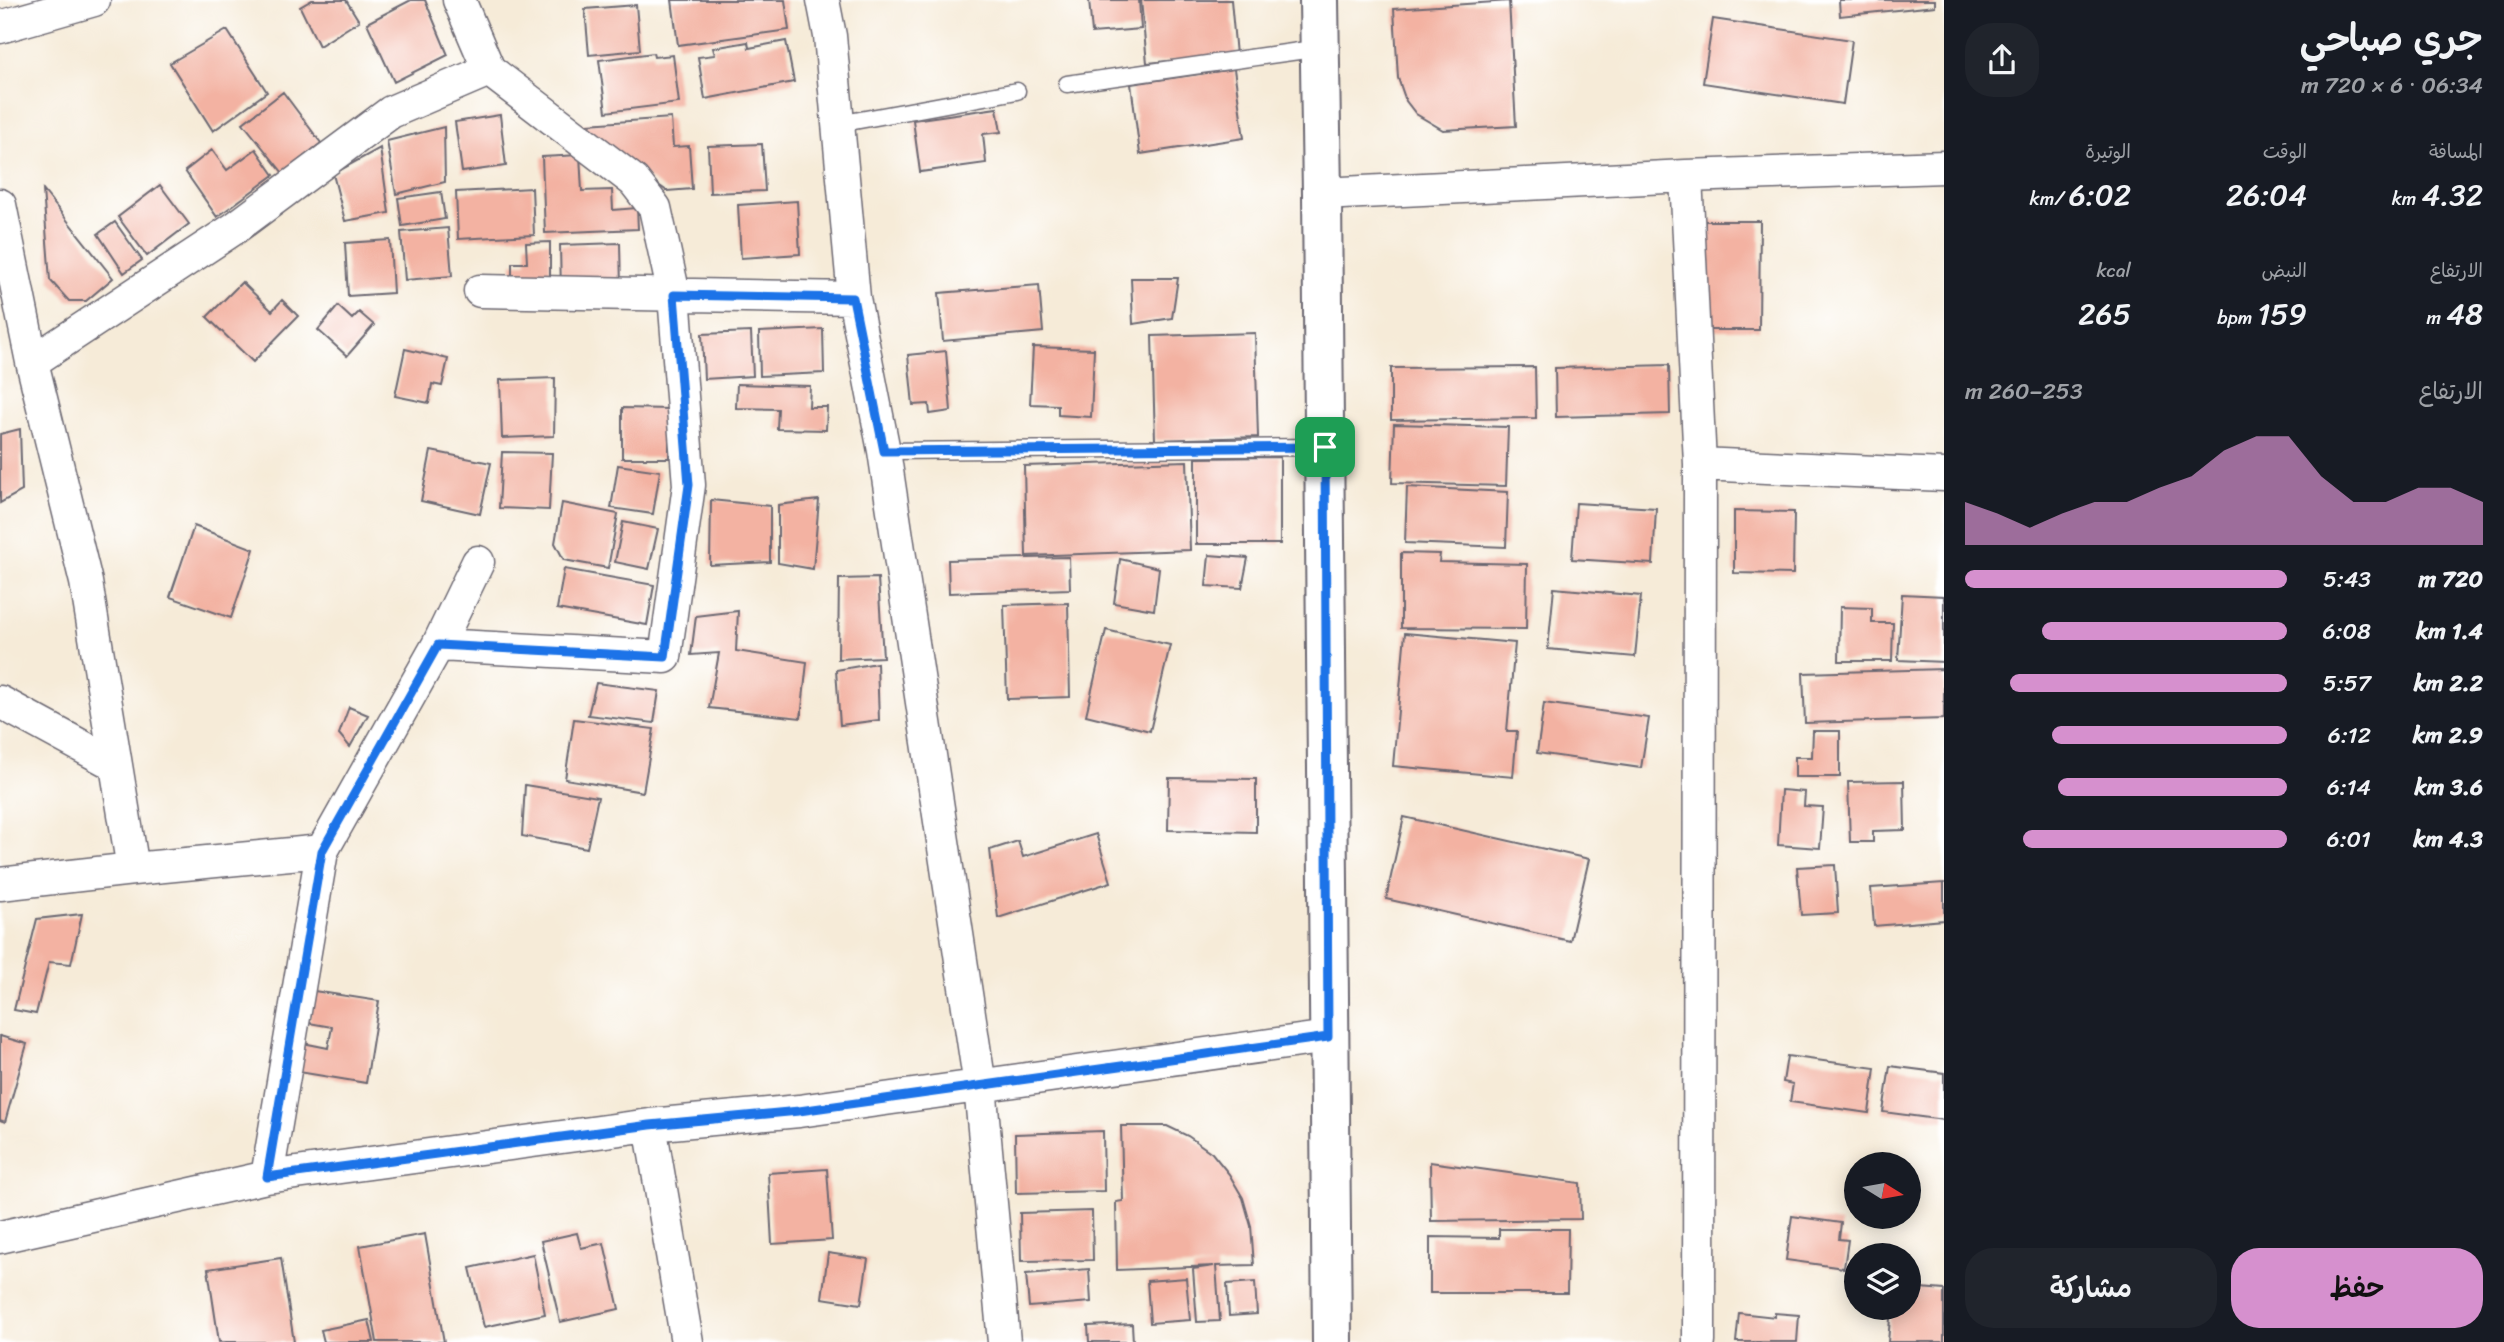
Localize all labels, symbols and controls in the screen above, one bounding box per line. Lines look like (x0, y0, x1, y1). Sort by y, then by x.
text: جري صباحي (2299, 5, 2483, 72)
button: share (1965, 23, 2039, 97)
text: 06:34 · 6 × 720 m (2301, 65, 2483, 106)
text: الوتيرة (2085, 135, 2131, 168)
text: الوقت (2263, 135, 2307, 168)
text: المسافة (2429, 135, 2483, 168)
text: 6:02 (2069, 168, 2131, 222)
text: 26:04 (2226, 168, 2307, 222)
text: 4.32 (2421, 168, 2483, 222)
text: /km (2030, 182, 2069, 215)
text: km (2392, 182, 2421, 215)
text: kcal (2096, 254, 2131, 287)
text: النبض (2262, 254, 2307, 287)
text: الارتفاع (2430, 254, 2483, 287)
text: 265 (2078, 287, 2131, 341)
text: 159 (2257, 287, 2307, 341)
text: 48 (2446, 287, 2483, 341)
text: bpm (2217, 301, 2257, 334)
text: m (2427, 301, 2446, 334)
text: 253–260 m (1965, 371, 2083, 412)
text: الارتفاع (2419, 371, 2483, 412)
pin (1295, 417, 1355, 477)
icon: arrive (1306, 428, 1344, 466)
text: 5:43 (2323, 559, 2371, 600)
text: 720 m (2418, 559, 2483, 600)
text: 6:08 (2323, 611, 2371, 652)
text: 1.4 km (2416, 611, 2483, 652)
text: 5:57 (2323, 663, 2371, 704)
text: 2.2 km (2414, 663, 2483, 704)
text: 6:12 (2328, 715, 2371, 756)
text: 2.9 km (2413, 715, 2483, 756)
text: 6:14 (2327, 767, 2371, 808)
text: 3.6 km (2414, 767, 2483, 808)
text: 6:01 (2327, 819, 2371, 860)
text: 4.3 km (2413, 819, 2483, 860)
north arrow (1844, 1152, 1922, 1228)
map controls (1844, 1152, 1921, 1320)
button: layers (1844, 1243, 1921, 1320)
button: مشاركة (1965, 1248, 2217, 1328)
button: حفظ (2231, 1248, 2483, 1328)

